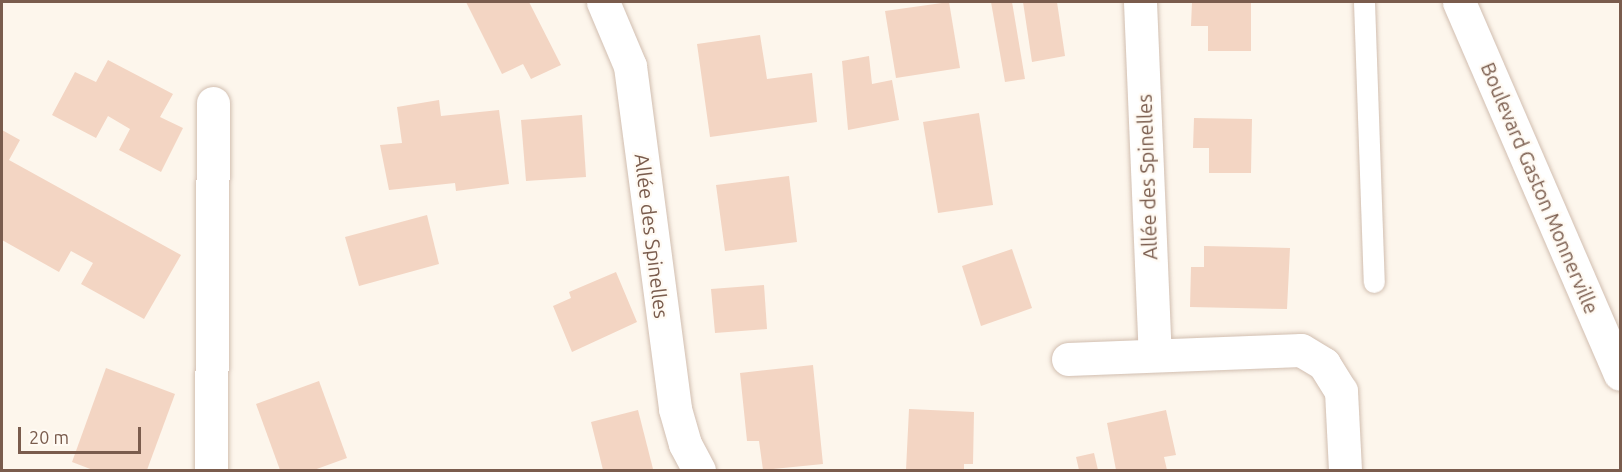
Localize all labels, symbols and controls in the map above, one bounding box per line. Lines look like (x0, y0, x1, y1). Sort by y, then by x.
street label: Boulevard Gaston Monnerville (1476, 59, 1604, 317)
street label: Allée des Spinelles (1132, 94, 1162, 260)
street label: Allée des Spinelles (630, 152, 674, 320)
scale bar (21, 415, 144, 453)
text: 20 m (29, 427, 69, 447)

